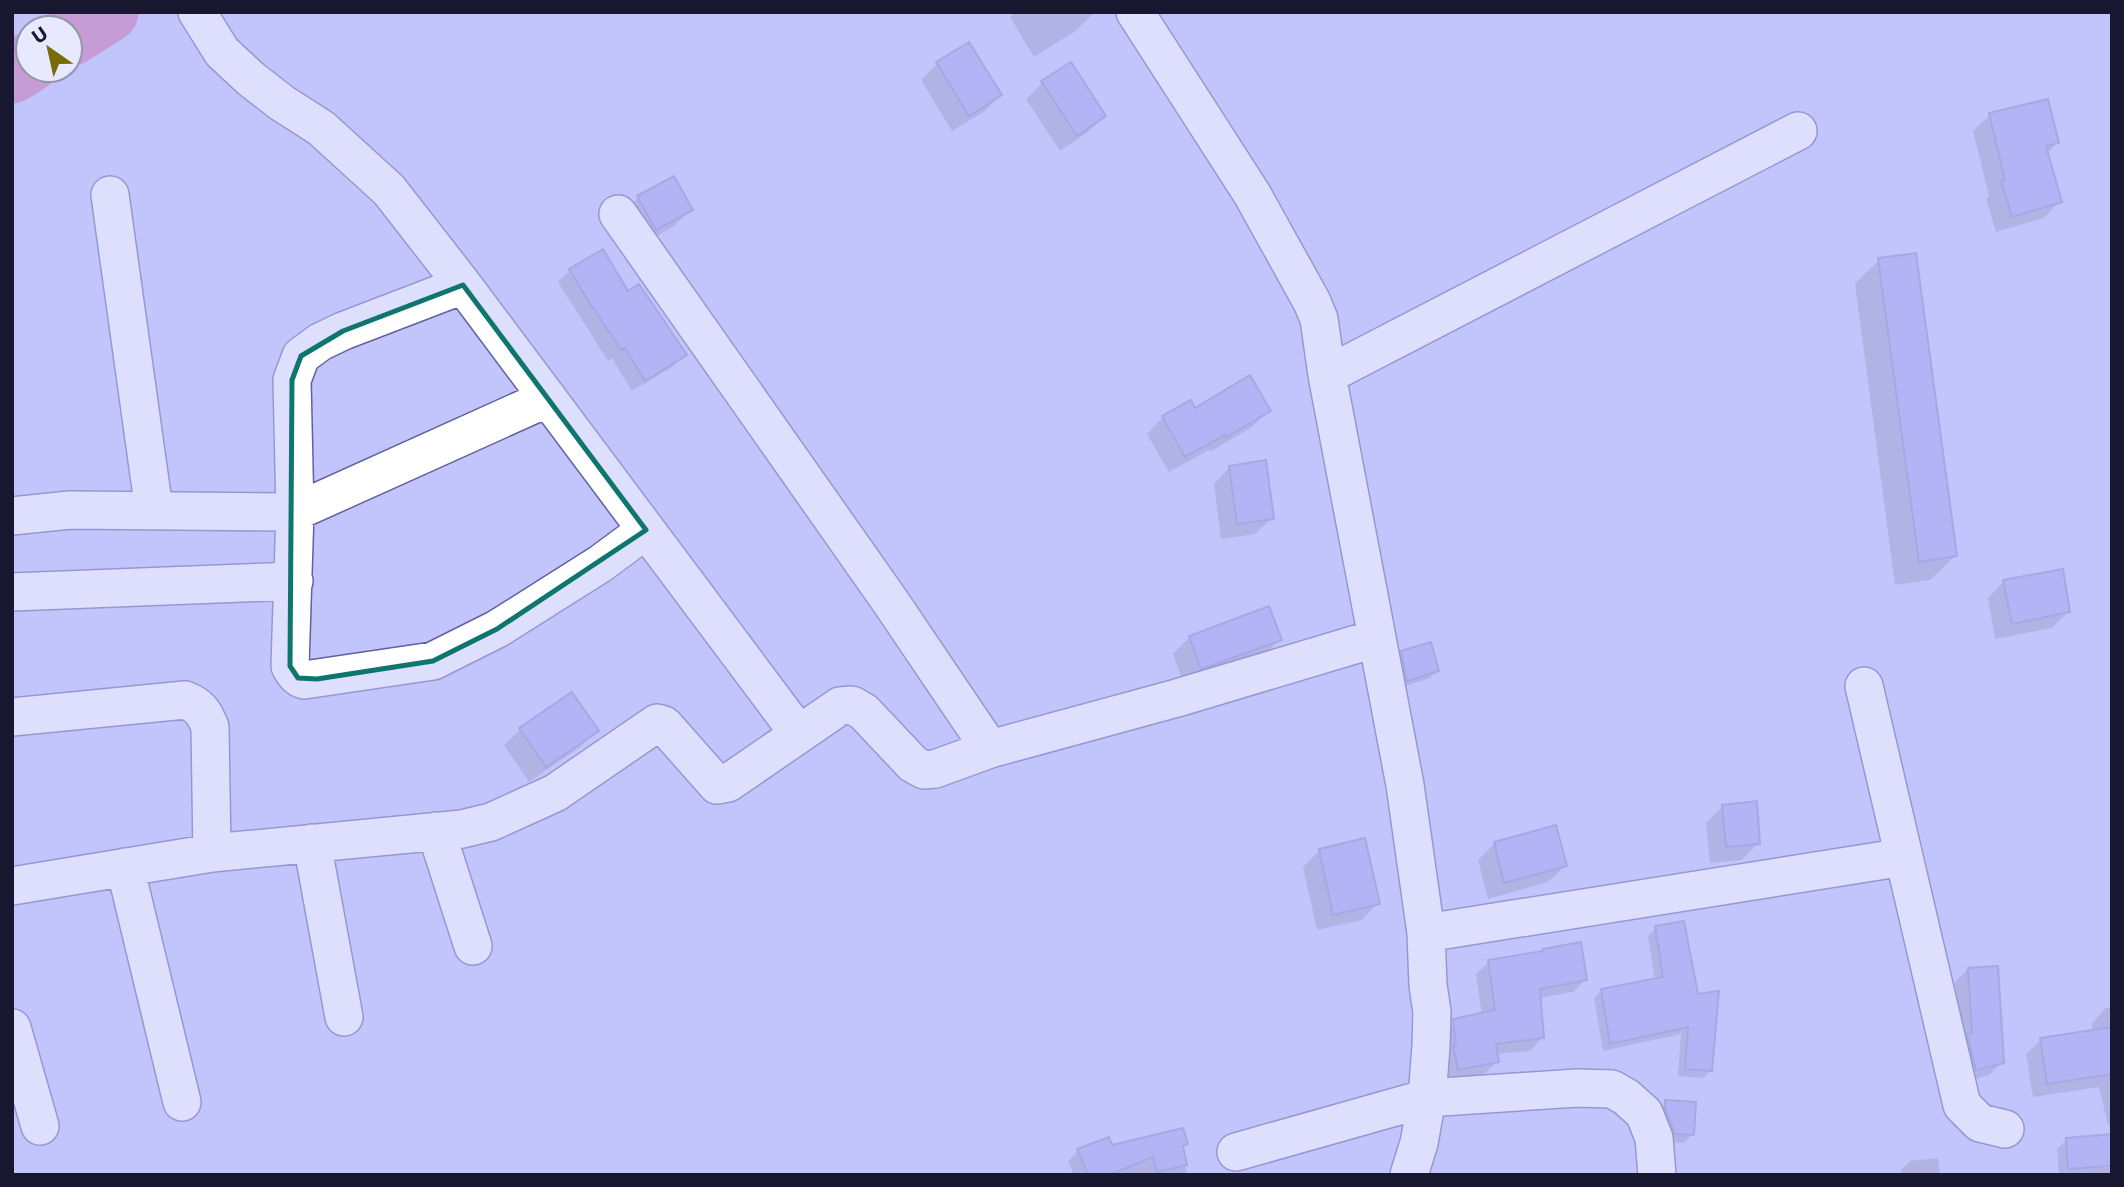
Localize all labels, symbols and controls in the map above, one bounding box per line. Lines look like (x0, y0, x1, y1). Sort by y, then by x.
north arrow (14, 14, 84, 84)
text: U (27, 21, 51, 48)

